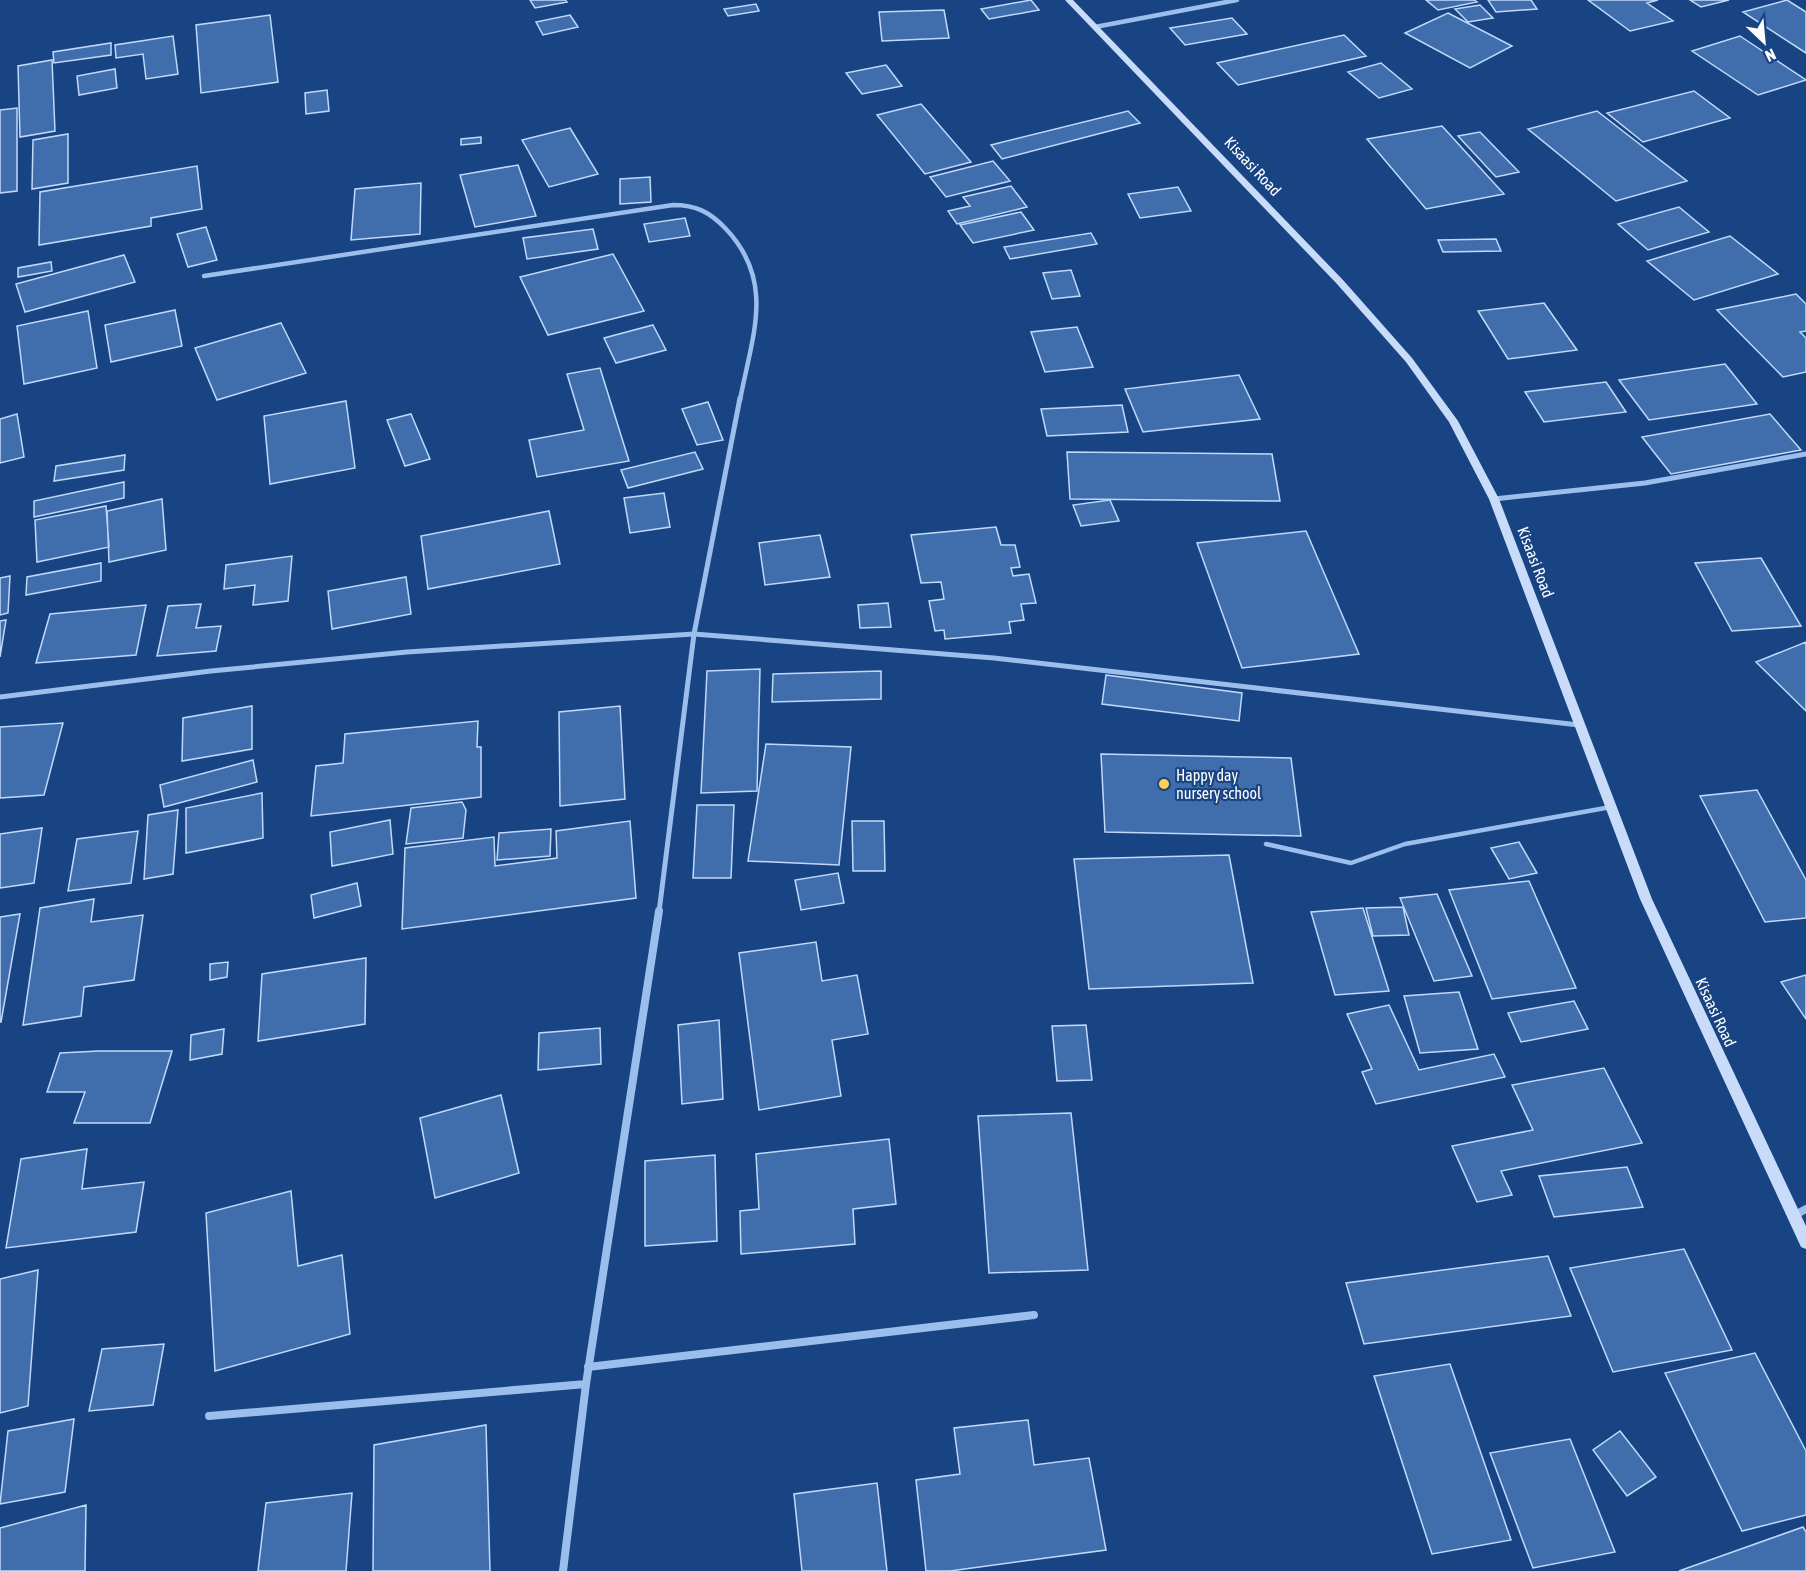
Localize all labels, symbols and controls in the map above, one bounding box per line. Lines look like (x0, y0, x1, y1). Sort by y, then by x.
north arrow (1734, 12, 1794, 72)
text: N (1762, 45, 1779, 66)
street label: Kisaasi Road (1221, 133, 1285, 199)
street label: Kisaasi Road (1514, 524, 1558, 600)
place label: Happy day nursery school (1176, 766, 1262, 803)
marker: Happy day nursery school (1157, 777, 1171, 791)
street label: Kisaasi Road (1692, 975, 1740, 1049)

